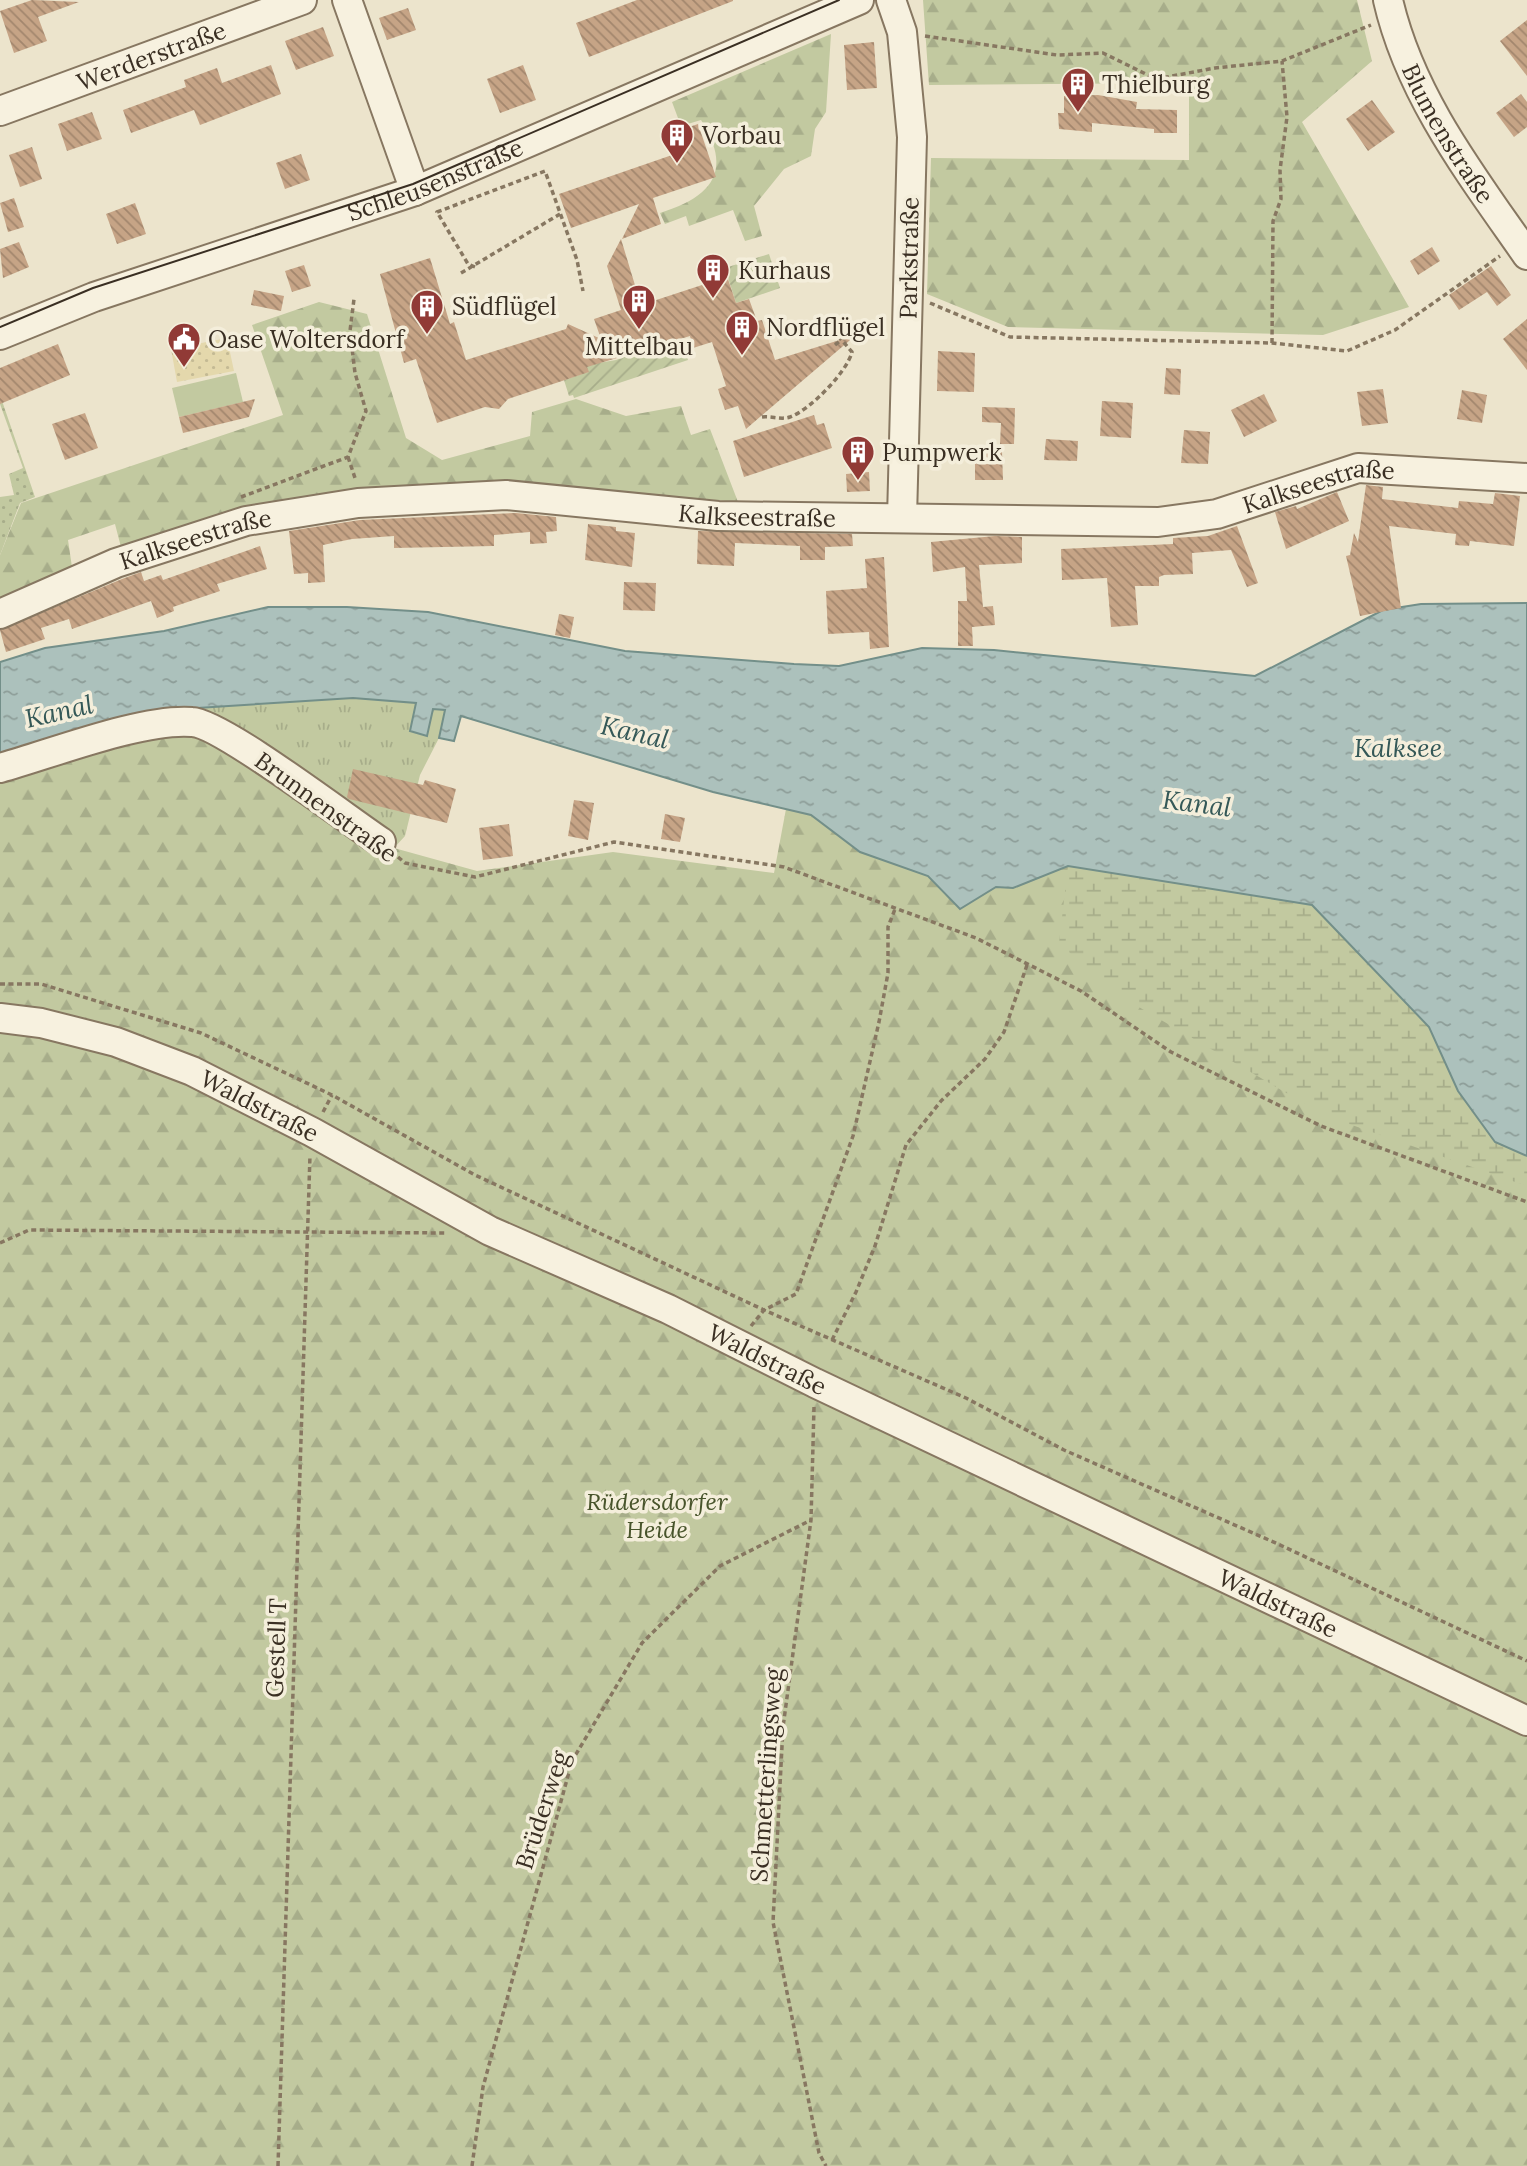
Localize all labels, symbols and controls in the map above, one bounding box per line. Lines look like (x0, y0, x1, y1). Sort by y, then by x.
street label: Werderstraße (72, 14, 230, 97)
street label: Blumenstraße (1395, 59, 1501, 209)
building icon: Thielburg (1059, 65, 1097, 114)
place label: Thielburg (1102, 69, 1211, 100)
building icon: Vorbau (658, 116, 696, 165)
place label: Vorbau (701, 120, 782, 151)
street label: Schleusenstraße (343, 131, 527, 228)
street label: Parkstraße (892, 197, 926, 319)
building icon: Kurhaus (694, 251, 732, 300)
place label: Kurhaus (738, 255, 831, 286)
building icon: Mittelbau (620, 282, 658, 331)
building icon: Südflügel (408, 287, 446, 336)
place label: Südflügel (452, 291, 556, 322)
building icon: Nordflügel (723, 308, 761, 357)
place label: Nordflügel (766, 312, 885, 343)
public building icon: Oase Woltersdorf (165, 320, 203, 369)
place label: Oase Woltersdorf (208, 324, 406, 355)
place label: Mittelbau (585, 331, 693, 362)
building icon: Pumpwerk (839, 433, 877, 482)
place label: Pumpwerk (882, 437, 1002, 468)
street label: Kalkseestraße (1238, 452, 1396, 520)
street label: Kalkseestraße (677, 497, 836, 533)
street label: Kalkseestraße (115, 502, 274, 576)
water label: Kanal (22, 687, 97, 735)
water label: Kanal (598, 708, 673, 756)
water label: Kalksee (1354, 731, 1442, 764)
street label: Brunnenstraße (249, 745, 403, 869)
water label: Kanal (1161, 782, 1234, 824)
street label: Waldstraße (195, 1062, 324, 1148)
street label: Waldstraße (703, 1316, 832, 1402)
park label: Rüdersdorfer Heide (586, 1486, 728, 1545)
street label: Waldstraße (1213, 1561, 1343, 1644)
street label: Gestell T (259, 1598, 293, 1698)
street label: Schmetterlingsweg (743, 1666, 789, 1883)
street label: Brüderweg (508, 1746, 576, 1873)

